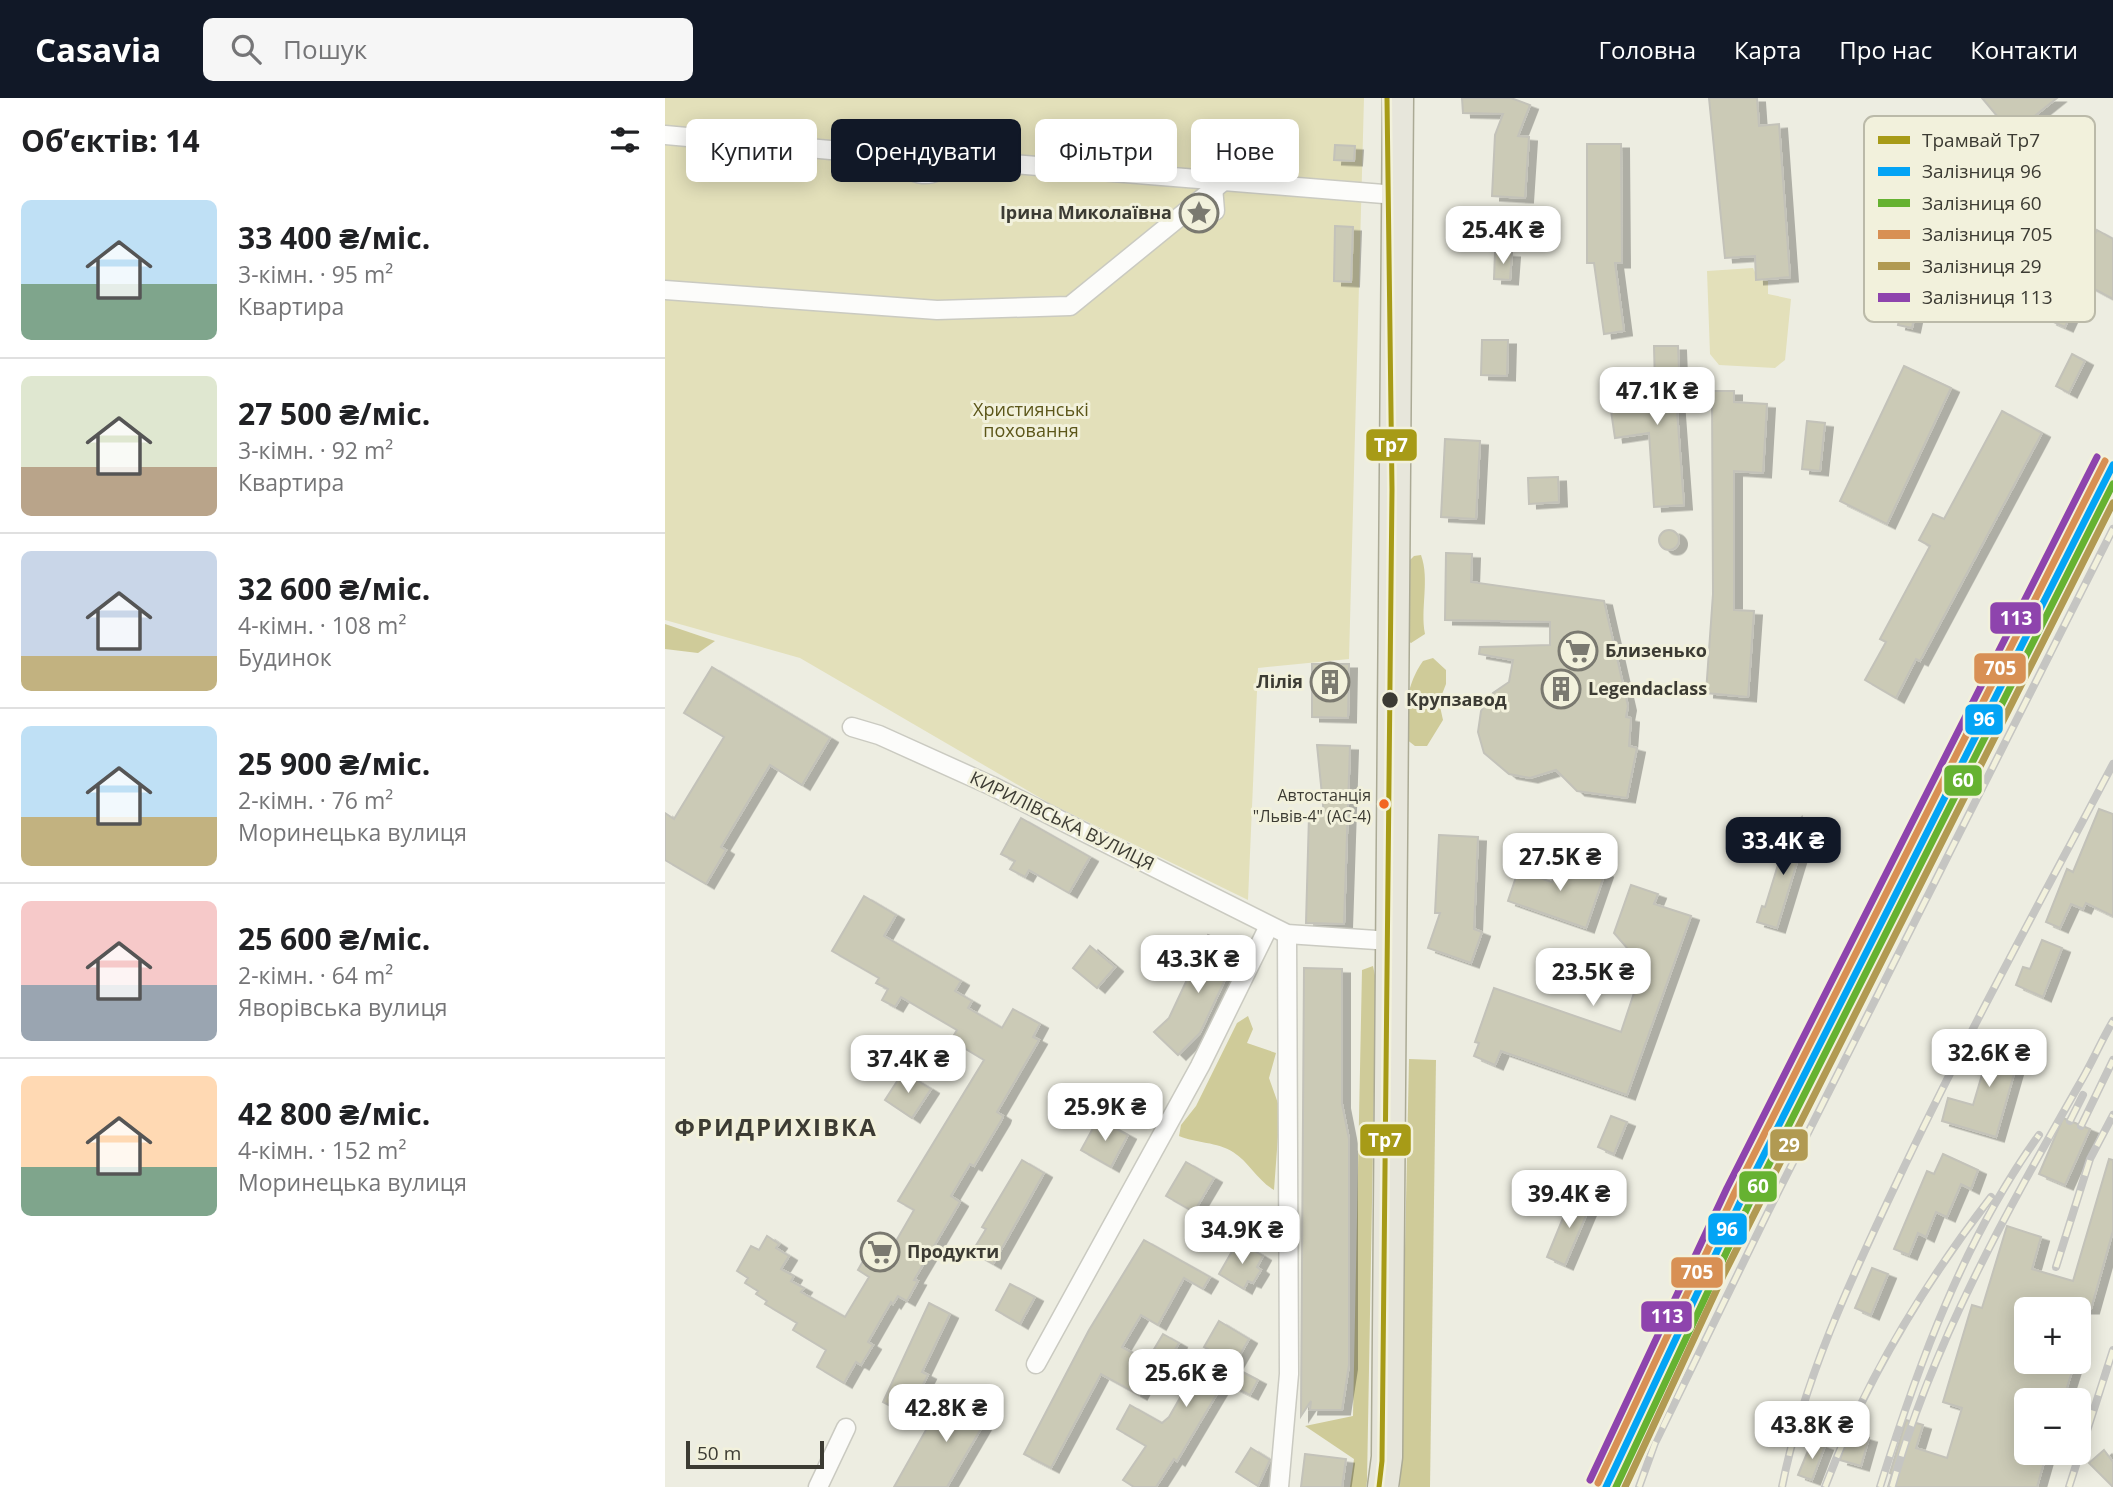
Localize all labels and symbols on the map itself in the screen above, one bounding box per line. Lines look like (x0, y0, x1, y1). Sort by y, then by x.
legend (1864, 116, 2095, 322)
text: Трамвай Тр7 (1922, 127, 2040, 153)
text: Залізниця 96 (1922, 158, 2042, 184)
text: Залізниця 60 (1922, 190, 2042, 216)
place icon: Ірина Миколаївна (1178, 192, 1220, 234)
place label: Ірина Миколаївна (1000, 200, 1172, 224)
pin: 25.4K ₴ (1438, 206, 1568, 266)
text: Залізниця 705 (1922, 221, 2053, 247)
text: Залізниця 29 (1922, 253, 2042, 279)
text: Залізниця 113 (1922, 284, 2053, 310)
pin: 47.1K ₴ (1592, 368, 1722, 427)
park label: Християнські поховання (973, 397, 1089, 442)
line badge: Тр7 (1365, 428, 1418, 462)
text: Тр7 (1374, 432, 1408, 458)
line badge: 113 (1989, 601, 2042, 635)
text: 113 (2000, 605, 2032, 631)
supermarket icon: Близенько (1557, 630, 1599, 672)
place label: Близенько (1605, 638, 1707, 662)
line badge: 705 (1973, 652, 2027, 685)
text: 705 (1984, 655, 2016, 681)
building icon: Лілія (1309, 661, 1351, 703)
building icon: Legendaclass (1540, 668, 1582, 710)
place label: Лілія (1256, 669, 1303, 693)
place label: Legendaclass (1588, 676, 1707, 700)
place label: Крупзавод (1406, 687, 1507, 711)
marker: Крупзавод (1380, 690, 1400, 710)
line badge: 96 (1964, 703, 2004, 736)
text: 96 (1973, 706, 1995, 732)
line badge: 60 (1943, 764, 1983, 797)
street label: КИРИЛІВСЬКА ВУЛИЦЯ (966, 765, 1158, 875)
text: 60 (1952, 767, 1974, 793)
place label: Автостанція "Львів-4" (АС-4) (1253, 784, 1371, 827)
marker: Автостанція "Львів-4" (АС-4) (1377, 797, 1391, 811)
pin: 33.4K ₴ (1718, 818, 1848, 877)
pin: 27.5K ₴ (1495, 834, 1625, 893)
pin: 43.3K ₴ (1133, 936, 1263, 995)
pin: 23.5K ₴ (1528, 948, 1658, 1008)
pin: 32.6K ₴ (1924, 1030, 2054, 1089)
pin: 37.4K ₴ (843, 1035, 973, 1095)
pin: 25.9K ₴ (1040, 1084, 1170, 1143)
district label: ФРИДРИХІВКА (674, 1110, 878, 1143)
line badge: Тр7 (1359, 1123, 1412, 1157)
text: Тр7 (1368, 1127, 1402, 1153)
line badge: 29 (1769, 1128, 1809, 1162)
text: 29 (1778, 1132, 1800, 1158)
pin: 39.4K ₴ (1504, 1170, 1634, 1230)
line badge: 60 (1738, 1170, 1778, 1203)
text: 60 (1747, 1173, 1769, 1199)
pin: 34.9K ₴ (1177, 1206, 1307, 1266)
line badge: 96 (1707, 1212, 1748, 1246)
text: 96 (1716, 1216, 1738, 1242)
supermarket icon: Продукти (859, 1231, 901, 1273)
place label: Продукти (907, 1239, 999, 1263)
line badge: 705 (1670, 1256, 1724, 1289)
text: 705 (1681, 1259, 1713, 1285)
line badge: 113 (1640, 1300, 1693, 1333)
text: 113 (1651, 1303, 1683, 1329)
pin: 25.6K ₴ (1121, 1350, 1251, 1409)
pin: 42.8K ₴ (881, 1384, 1011, 1444)
pin: 43.8K ₴ (1747, 1402, 1877, 1461)
scale bar (686, 1438, 824, 1470)

